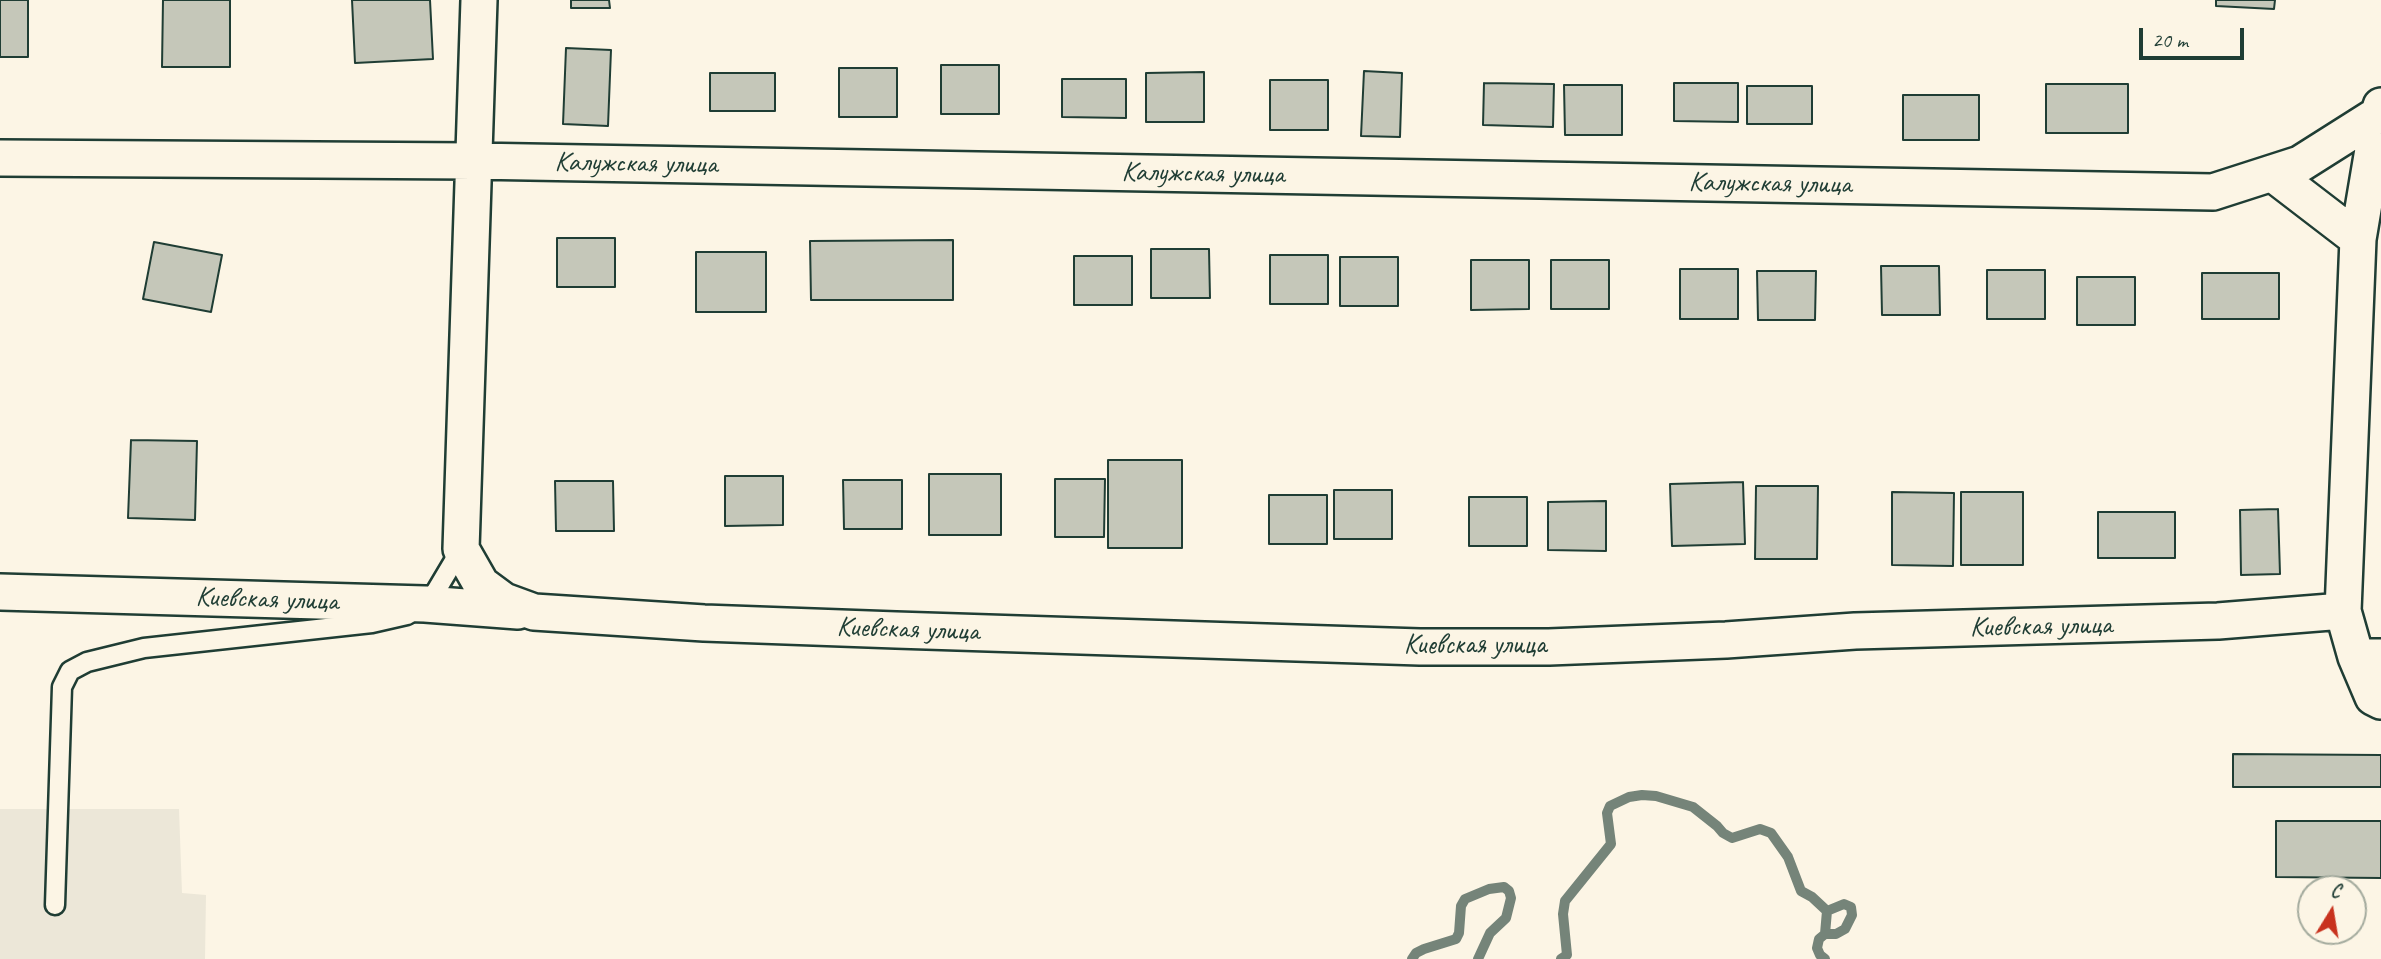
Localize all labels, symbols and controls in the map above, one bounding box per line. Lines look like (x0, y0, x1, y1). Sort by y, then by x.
scale bar (2143, 14, 2248, 58)
text: 20 m (2152, 27, 2188, 53)
street label: Калужская улица (554, 146, 718, 182)
street label: Калужская улица (1121, 156, 1285, 192)
street label: Калужская улица (1688, 166, 1852, 202)
street label: Киевская улица (195, 581, 339, 619)
street label: Киевская улица (1969, 609, 2113, 645)
street label: Киевская улица (836, 611, 980, 649)
street label: Киевская улица (1404, 629, 1546, 663)
north arrow (2297, 875, 2367, 945)
text: С (2329, 879, 2343, 904)

